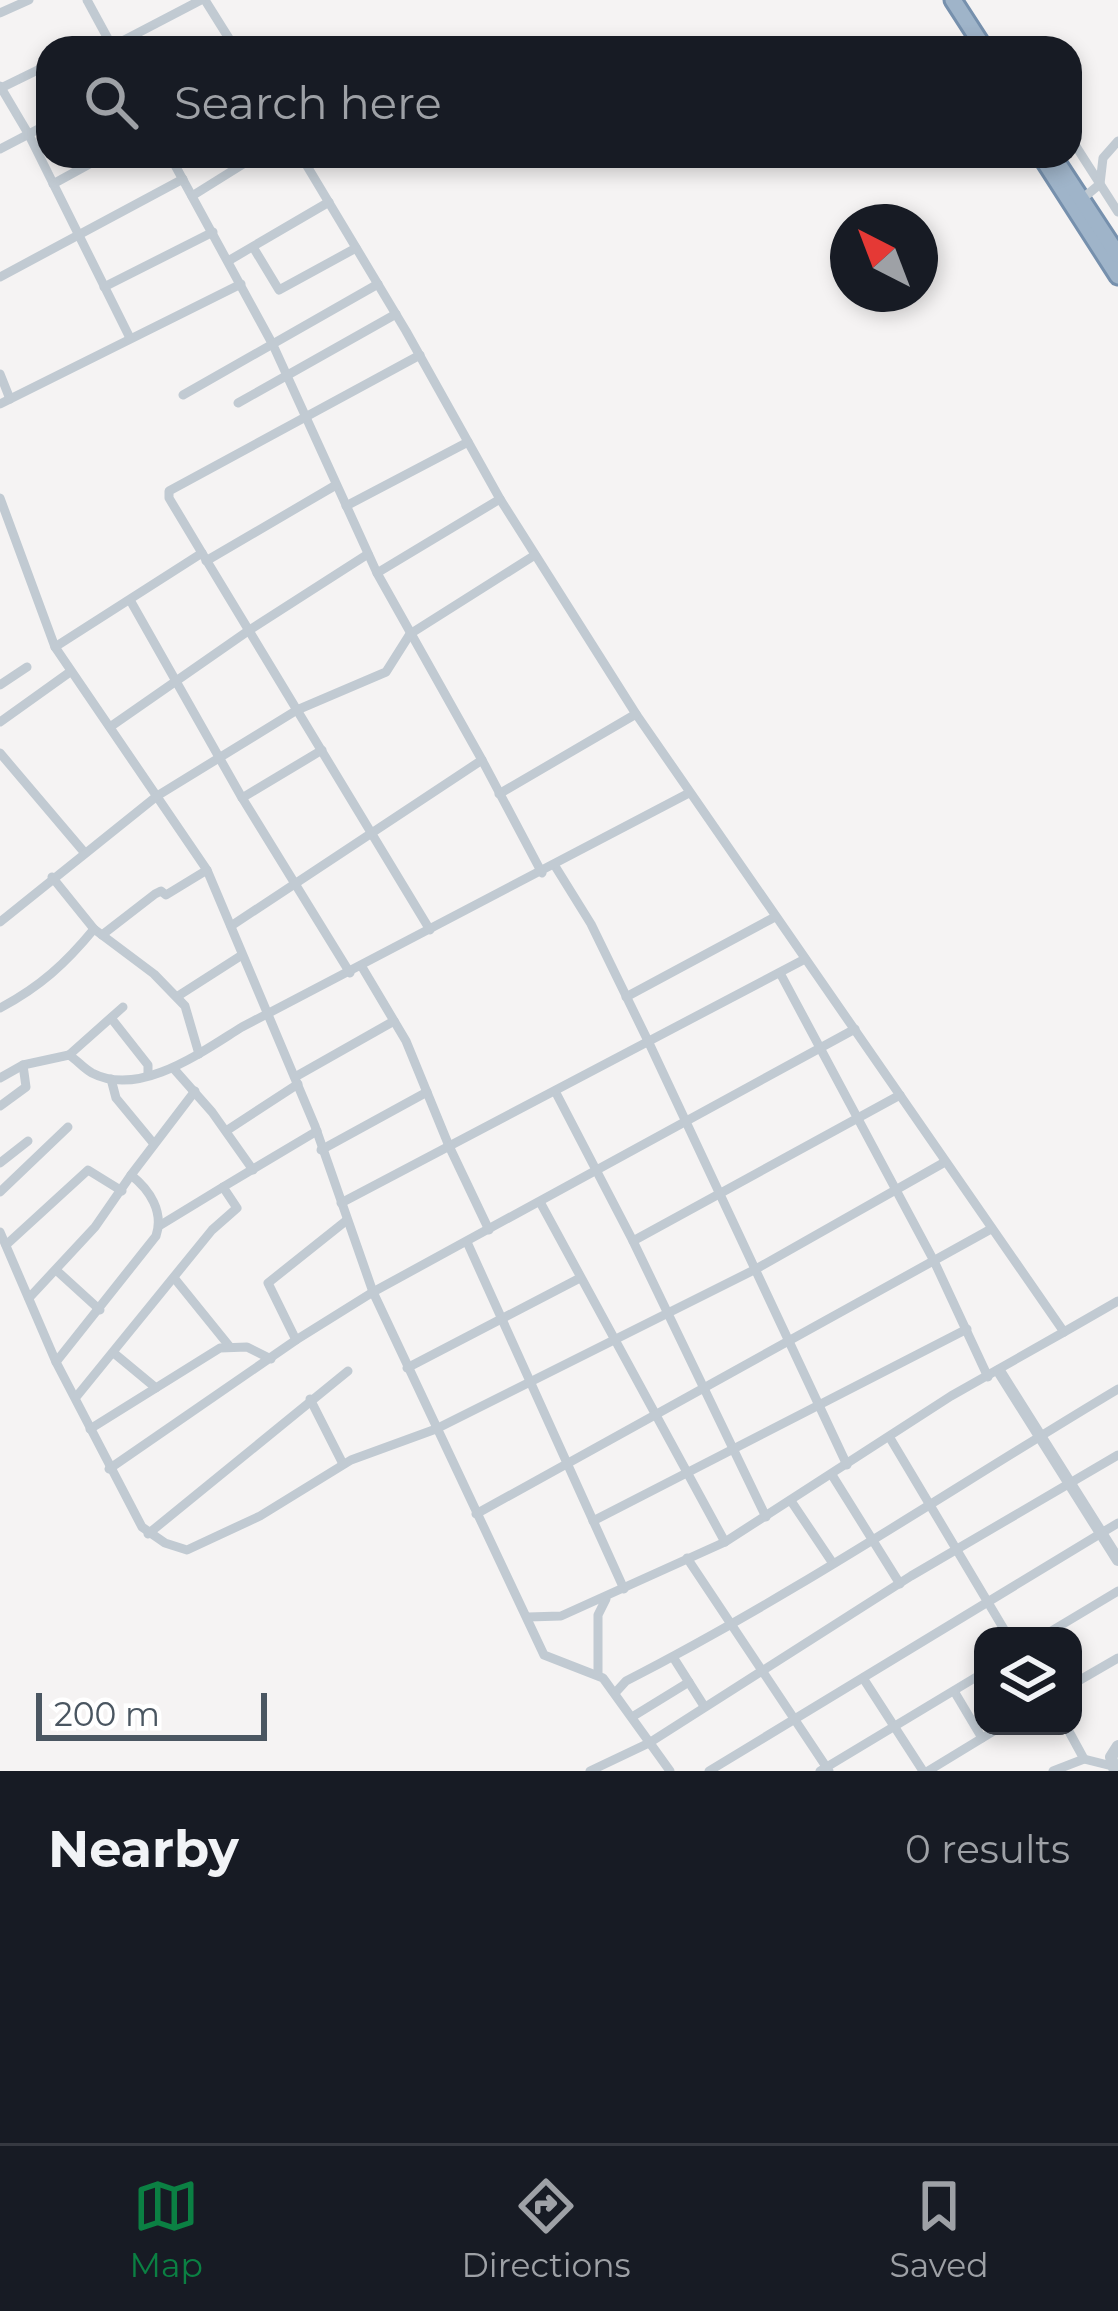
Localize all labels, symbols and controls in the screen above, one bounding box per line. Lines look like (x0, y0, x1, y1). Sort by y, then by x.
search box (36, 36, 1082, 168)
icon: search (78, 69, 144, 135)
text: Search here (174, 75, 442, 130)
north arrow (830, 204, 938, 312)
map controls (974, 1627, 1082, 1735)
button: layers (974, 1627, 1082, 1735)
scale bar (36, 1687, 267, 1740)
text: 200 m (54, 1694, 160, 1734)
text: Nearby (48, 1818, 239, 1880)
text: 0 results (905, 1825, 1070, 1873)
tab: Map (129, 2173, 203, 2285)
tab: Directions (462, 2173, 631, 2285)
tab: Saved (889, 2173, 989, 2285)

